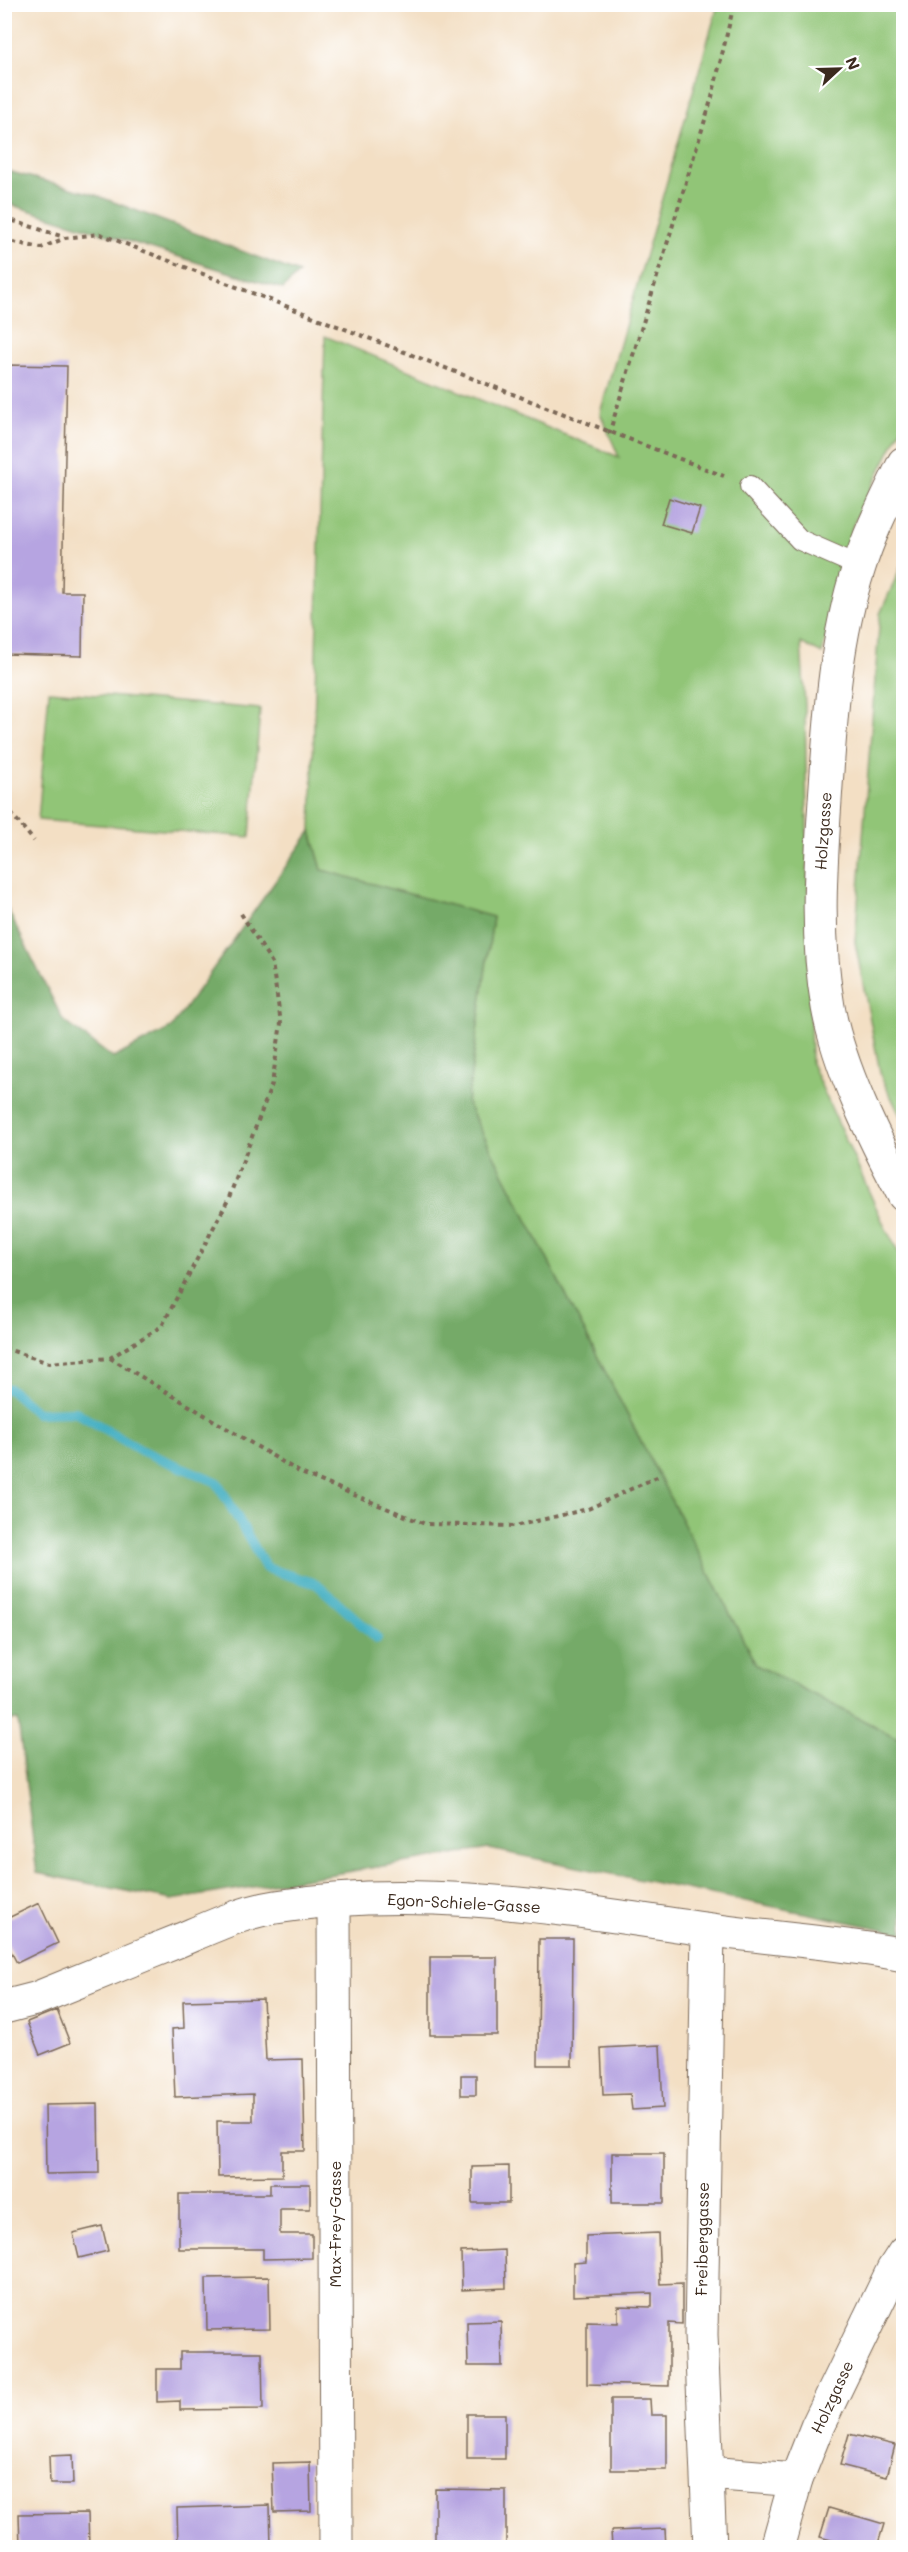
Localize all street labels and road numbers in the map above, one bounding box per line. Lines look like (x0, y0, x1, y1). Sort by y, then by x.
street label: Holzgasse (809, 791, 836, 871)
street label: Egon-Schiele-Gasse (387, 1888, 541, 1917)
street label: Max-Frey-Gasse (324, 2161, 345, 2287)
street label: Freiberggasse (690, 2182, 713, 2296)
street label: Holzgasse (805, 2357, 858, 2437)

